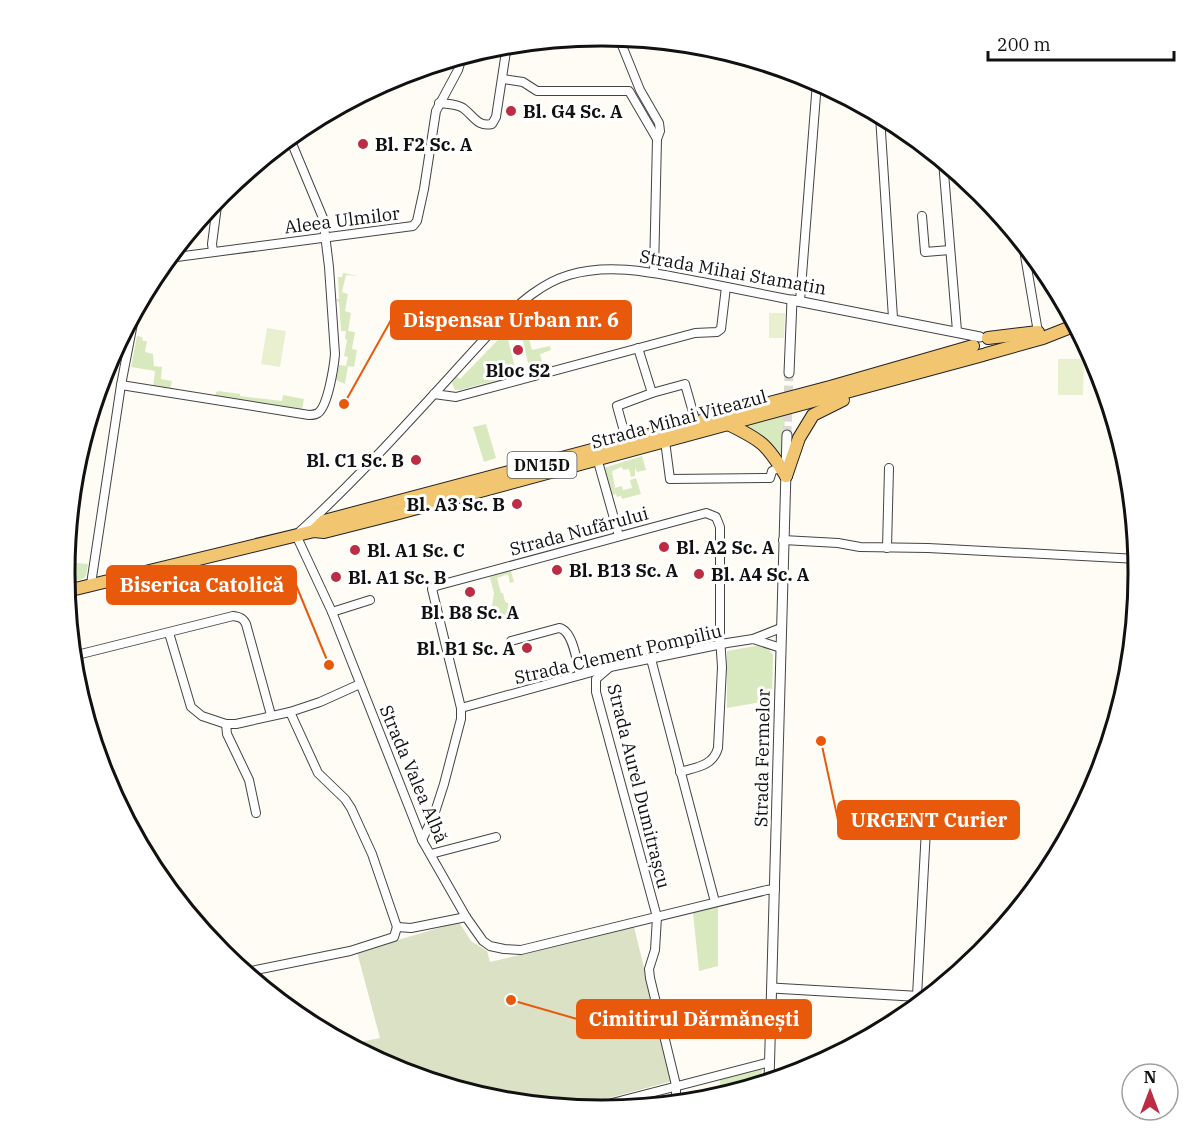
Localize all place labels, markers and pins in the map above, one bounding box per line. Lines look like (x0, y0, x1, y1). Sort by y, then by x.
place label: Bl. G4 Sc. A (523, 100, 623, 123)
marker: Bl. G4 Sc. A (504, 104, 518, 118)
place label: Bl. F2 Sc. A (375, 133, 473, 156)
marker: Bl. F2 Sc. A (356, 137, 370, 151)
callout: Dispensar Urban nr. 6 (391, 301, 631, 339)
marker: Bloc S2 (511, 343, 525, 357)
place label: Bloc S2 (485, 359, 551, 382)
place label: Bl. C1 Sc. B (306, 449, 404, 472)
marker: Bl. C1 Sc. B (409, 453, 423, 467)
place label: Bl. A3 Sc. B (407, 493, 505, 516)
marker: Bl. A3 Sc. B (510, 497, 524, 511)
place label: Bl. A2 Sc. A (676, 536, 775, 559)
place label: Bl. A1 Sc. C (367, 539, 465, 562)
marker: Bl. A2 Sc. A (657, 540, 671, 554)
marker: Bl. A1 Sc. C (348, 543, 362, 557)
place label: Bl. B13 Sc. A (569, 559, 679, 582)
marker: Bl. B13 Sc. A (550, 563, 564, 577)
place label: Bl. A4 Sc. A (711, 563, 810, 586)
callout: Biserica Catolică (107, 566, 296, 604)
place label: Bl. A1 Sc. B (348, 566, 446, 589)
marker: Bl. A4 Sc. A (692, 567, 706, 581)
marker: Bl. A1 Sc. B (329, 570, 343, 584)
marker: Bl. B8 Sc. A (463, 585, 477, 599)
place label: Bl. B8 Sc. A (421, 601, 520, 624)
place label: Bl. B1 Sc. A (417, 637, 515, 660)
marker: Bl. B1 Sc. A (520, 641, 534, 655)
callout: URGENT Curier (838, 801, 1019, 839)
callout: Cimitirul Dărmănești (577, 1000, 811, 1038)

